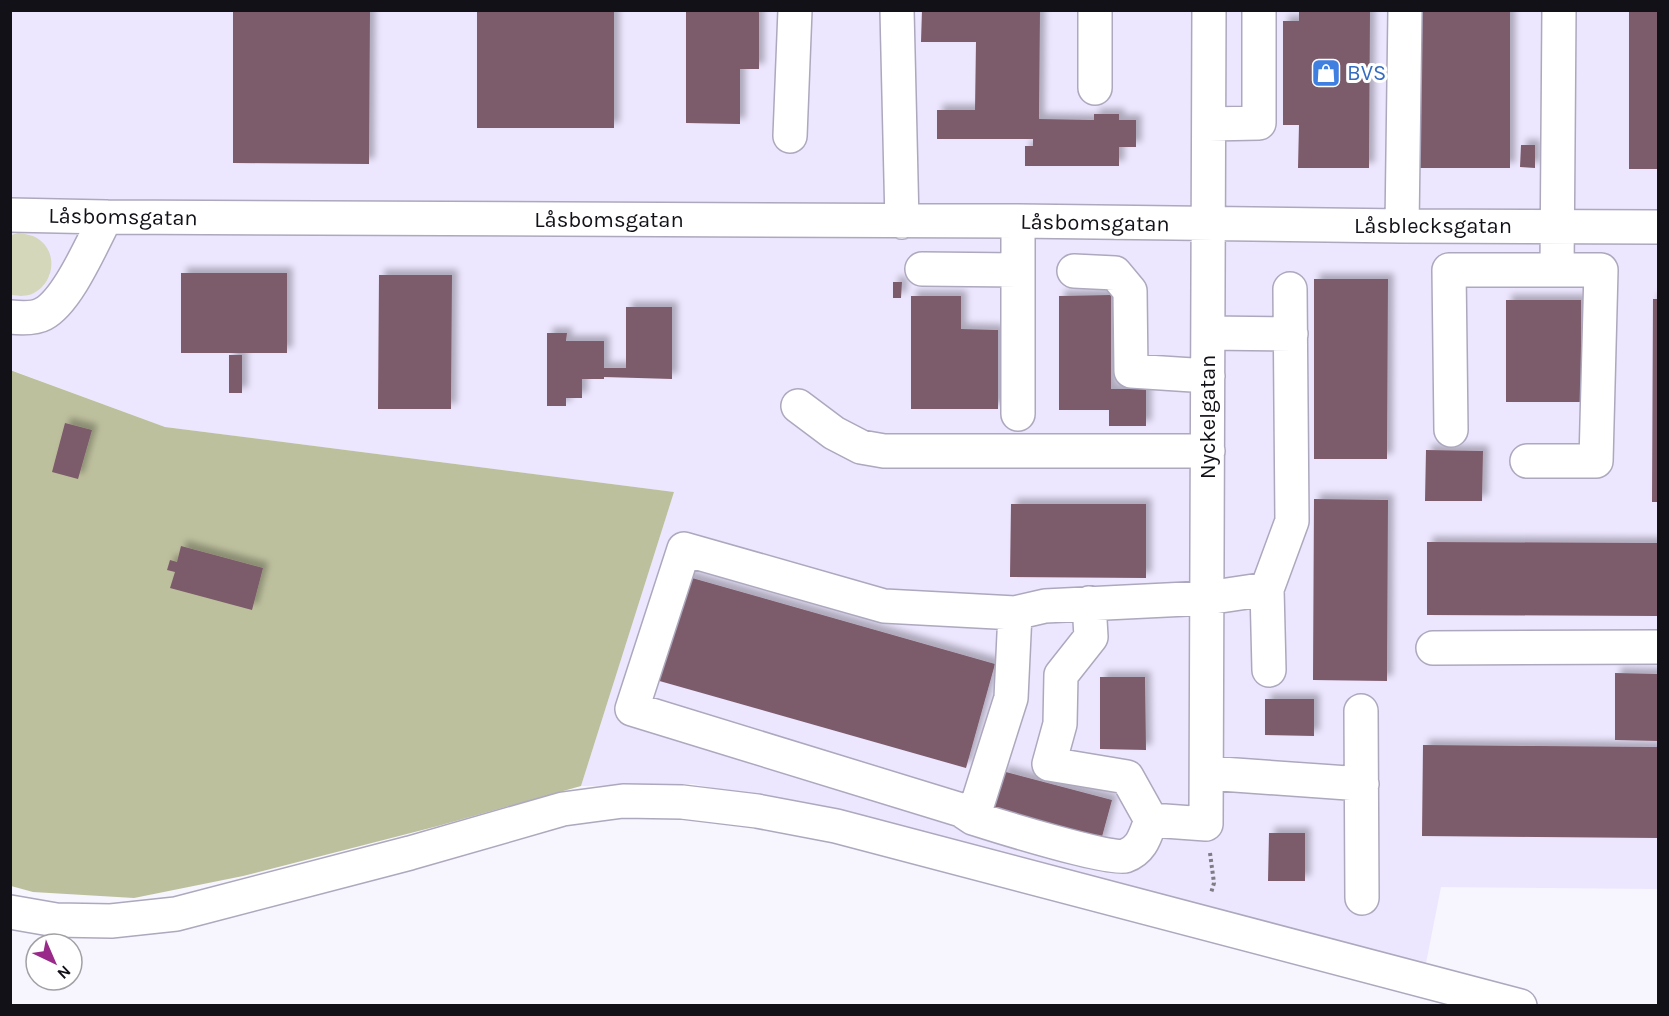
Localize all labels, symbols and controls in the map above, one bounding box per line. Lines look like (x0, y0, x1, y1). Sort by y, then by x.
shop icon: BVS (1310, 57, 1342, 89)
place label: BVS (1347, 60, 1386, 86)
street label: Låsbomsgatan (48, 203, 198, 231)
street label: Låsbomsgatan (534, 207, 684, 233)
street label: Låsbomsgatan (1020, 209, 1170, 237)
street label: Låsblecksgatan (1354, 213, 1512, 239)
street label: Nyckelgatan (1195, 355, 1221, 479)
north arrow (24, 932, 84, 992)
text: N (53, 962, 75, 983)

